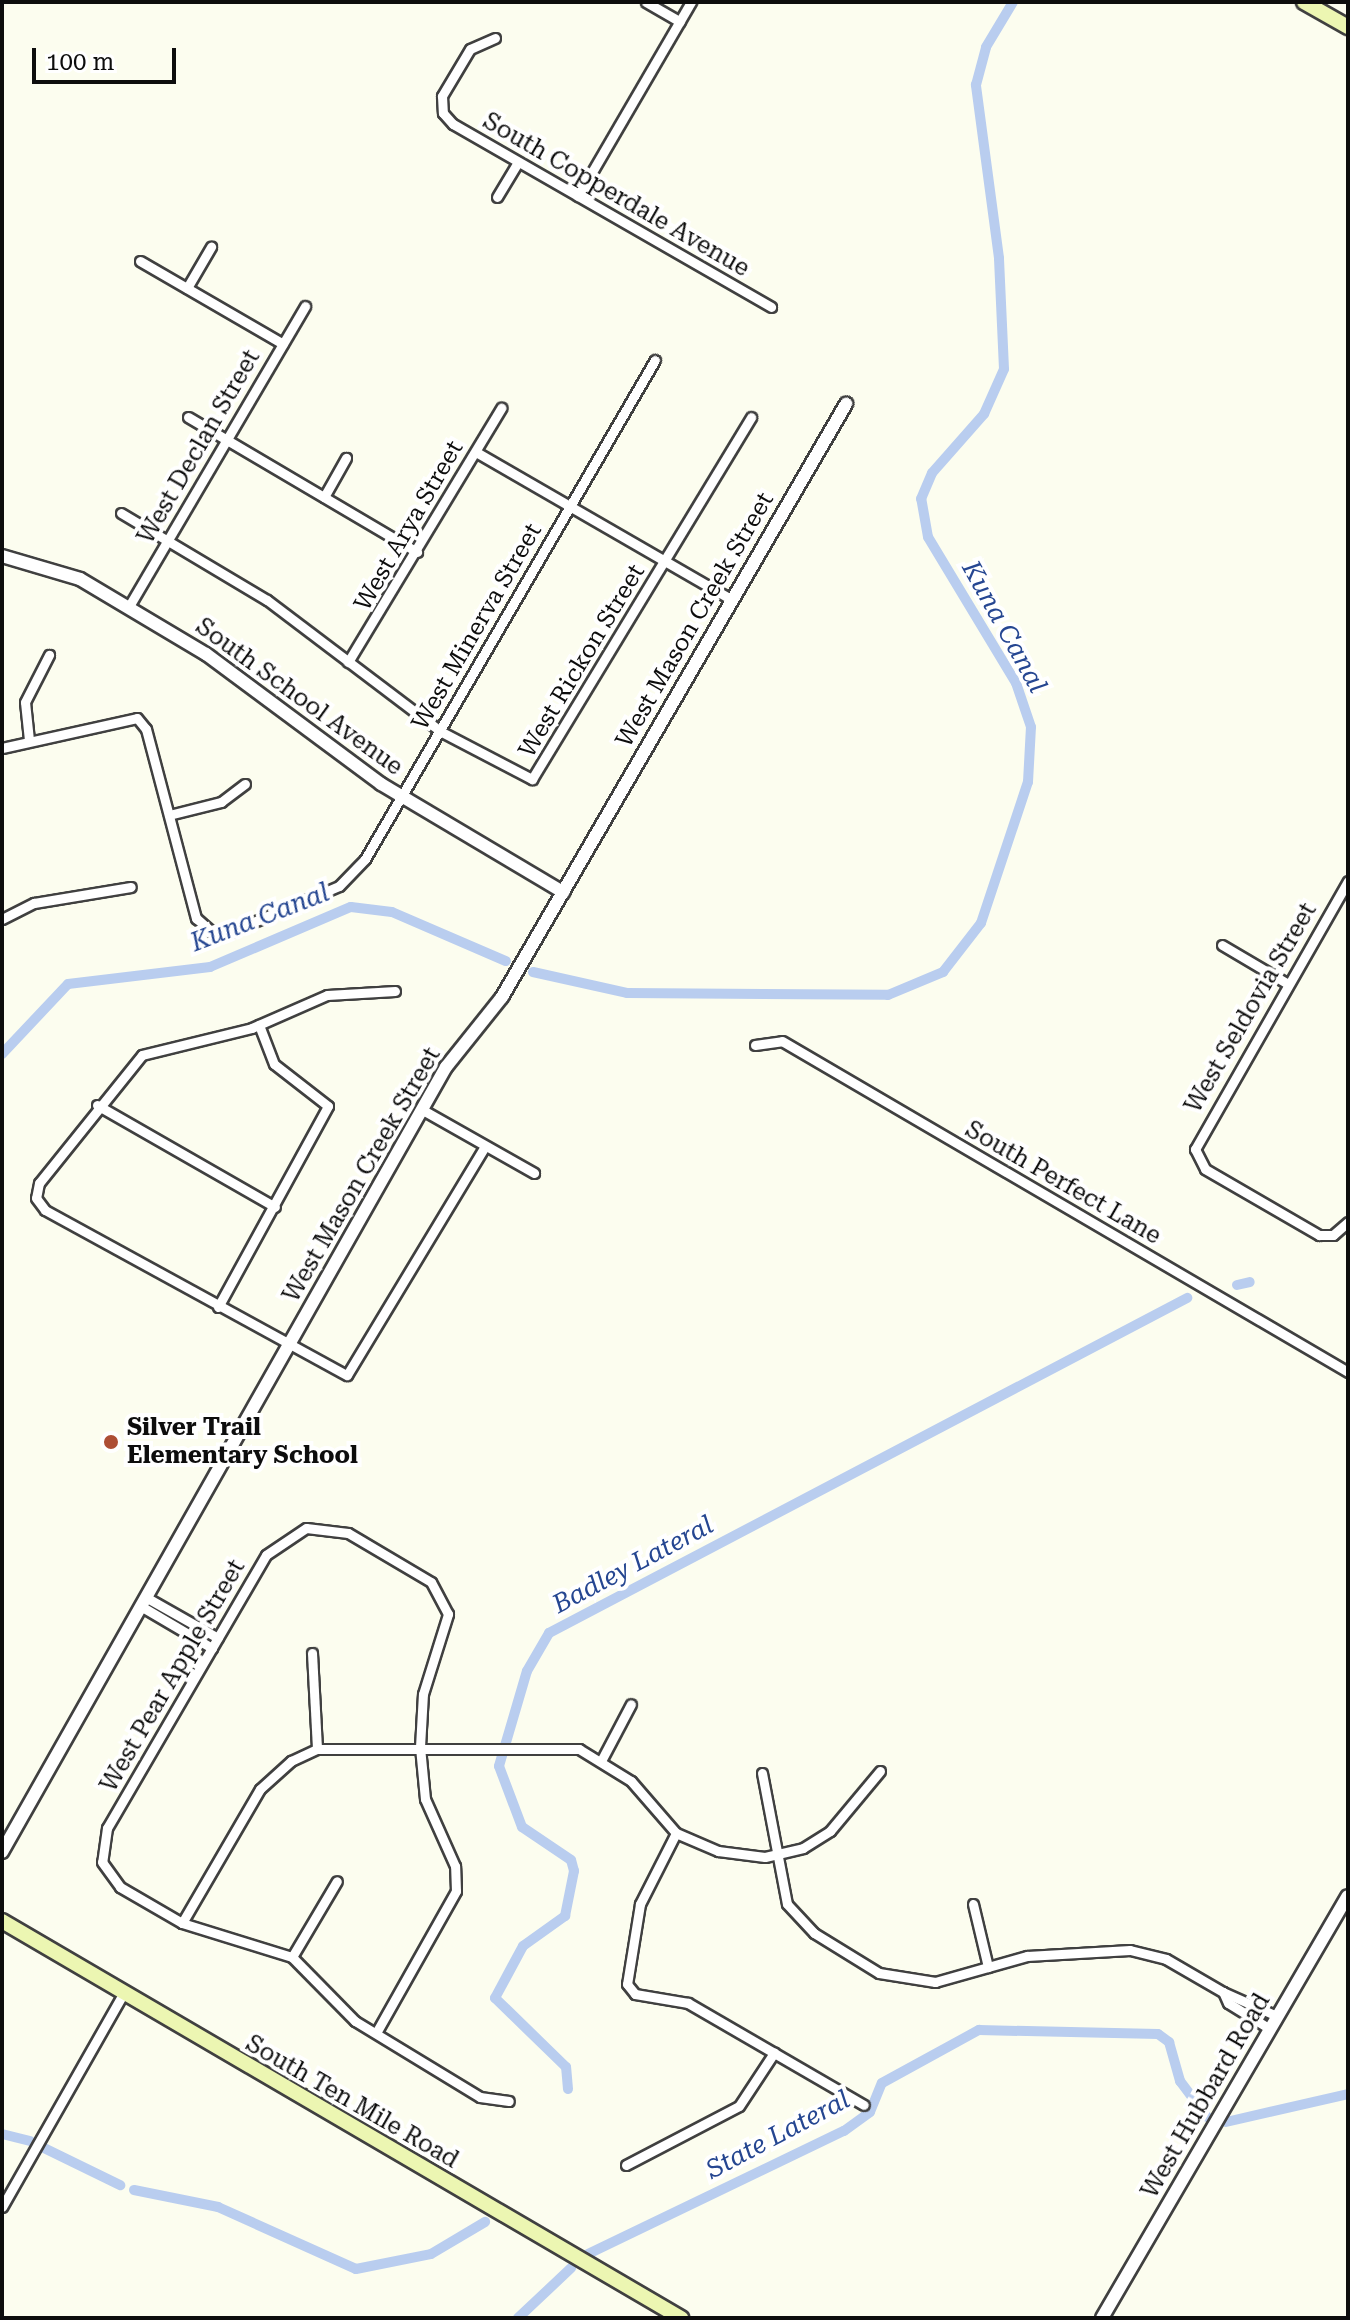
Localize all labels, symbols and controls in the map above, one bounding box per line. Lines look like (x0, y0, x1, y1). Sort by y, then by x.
scale bar (36, 32, 180, 82)
text: 100 m (46, 48, 114, 76)
street label: South Copperdale Avenue (478, 107, 754, 283)
street label: West Declan Street (132, 345, 266, 549)
street label: West Arya Street (349, 436, 469, 616)
street label: West Mason Creek Street (610, 487, 780, 753)
street label: West Minerva Street (406, 519, 548, 735)
water label: Kuna Canal (955, 556, 1053, 698)
street label: West Rickon Street (513, 559, 651, 763)
street label: South School Avenue (190, 612, 408, 782)
water label: Kuna Canal (186, 877, 334, 959)
street label: West Seldovia Street (1179, 898, 1323, 1118)
street label: West Mason Creek Street (277, 1042, 447, 1308)
street label: South Perfect Lane (960, 1115, 1166, 1251)
place label: Silver Trail Elementary School (127, 1414, 358, 1470)
marker: Silver Trail Elementary School (102, 1433, 120, 1451)
water label: Badley Lateral (547, 1510, 719, 1620)
street label: West Pear Apple Street (95, 1555, 251, 1797)
street label: West Hubbard Road (1136, 1989, 1276, 2203)
street label: South Ten Mile Road (240, 2029, 464, 2175)
water label: State Lateral (701, 2084, 855, 2186)

